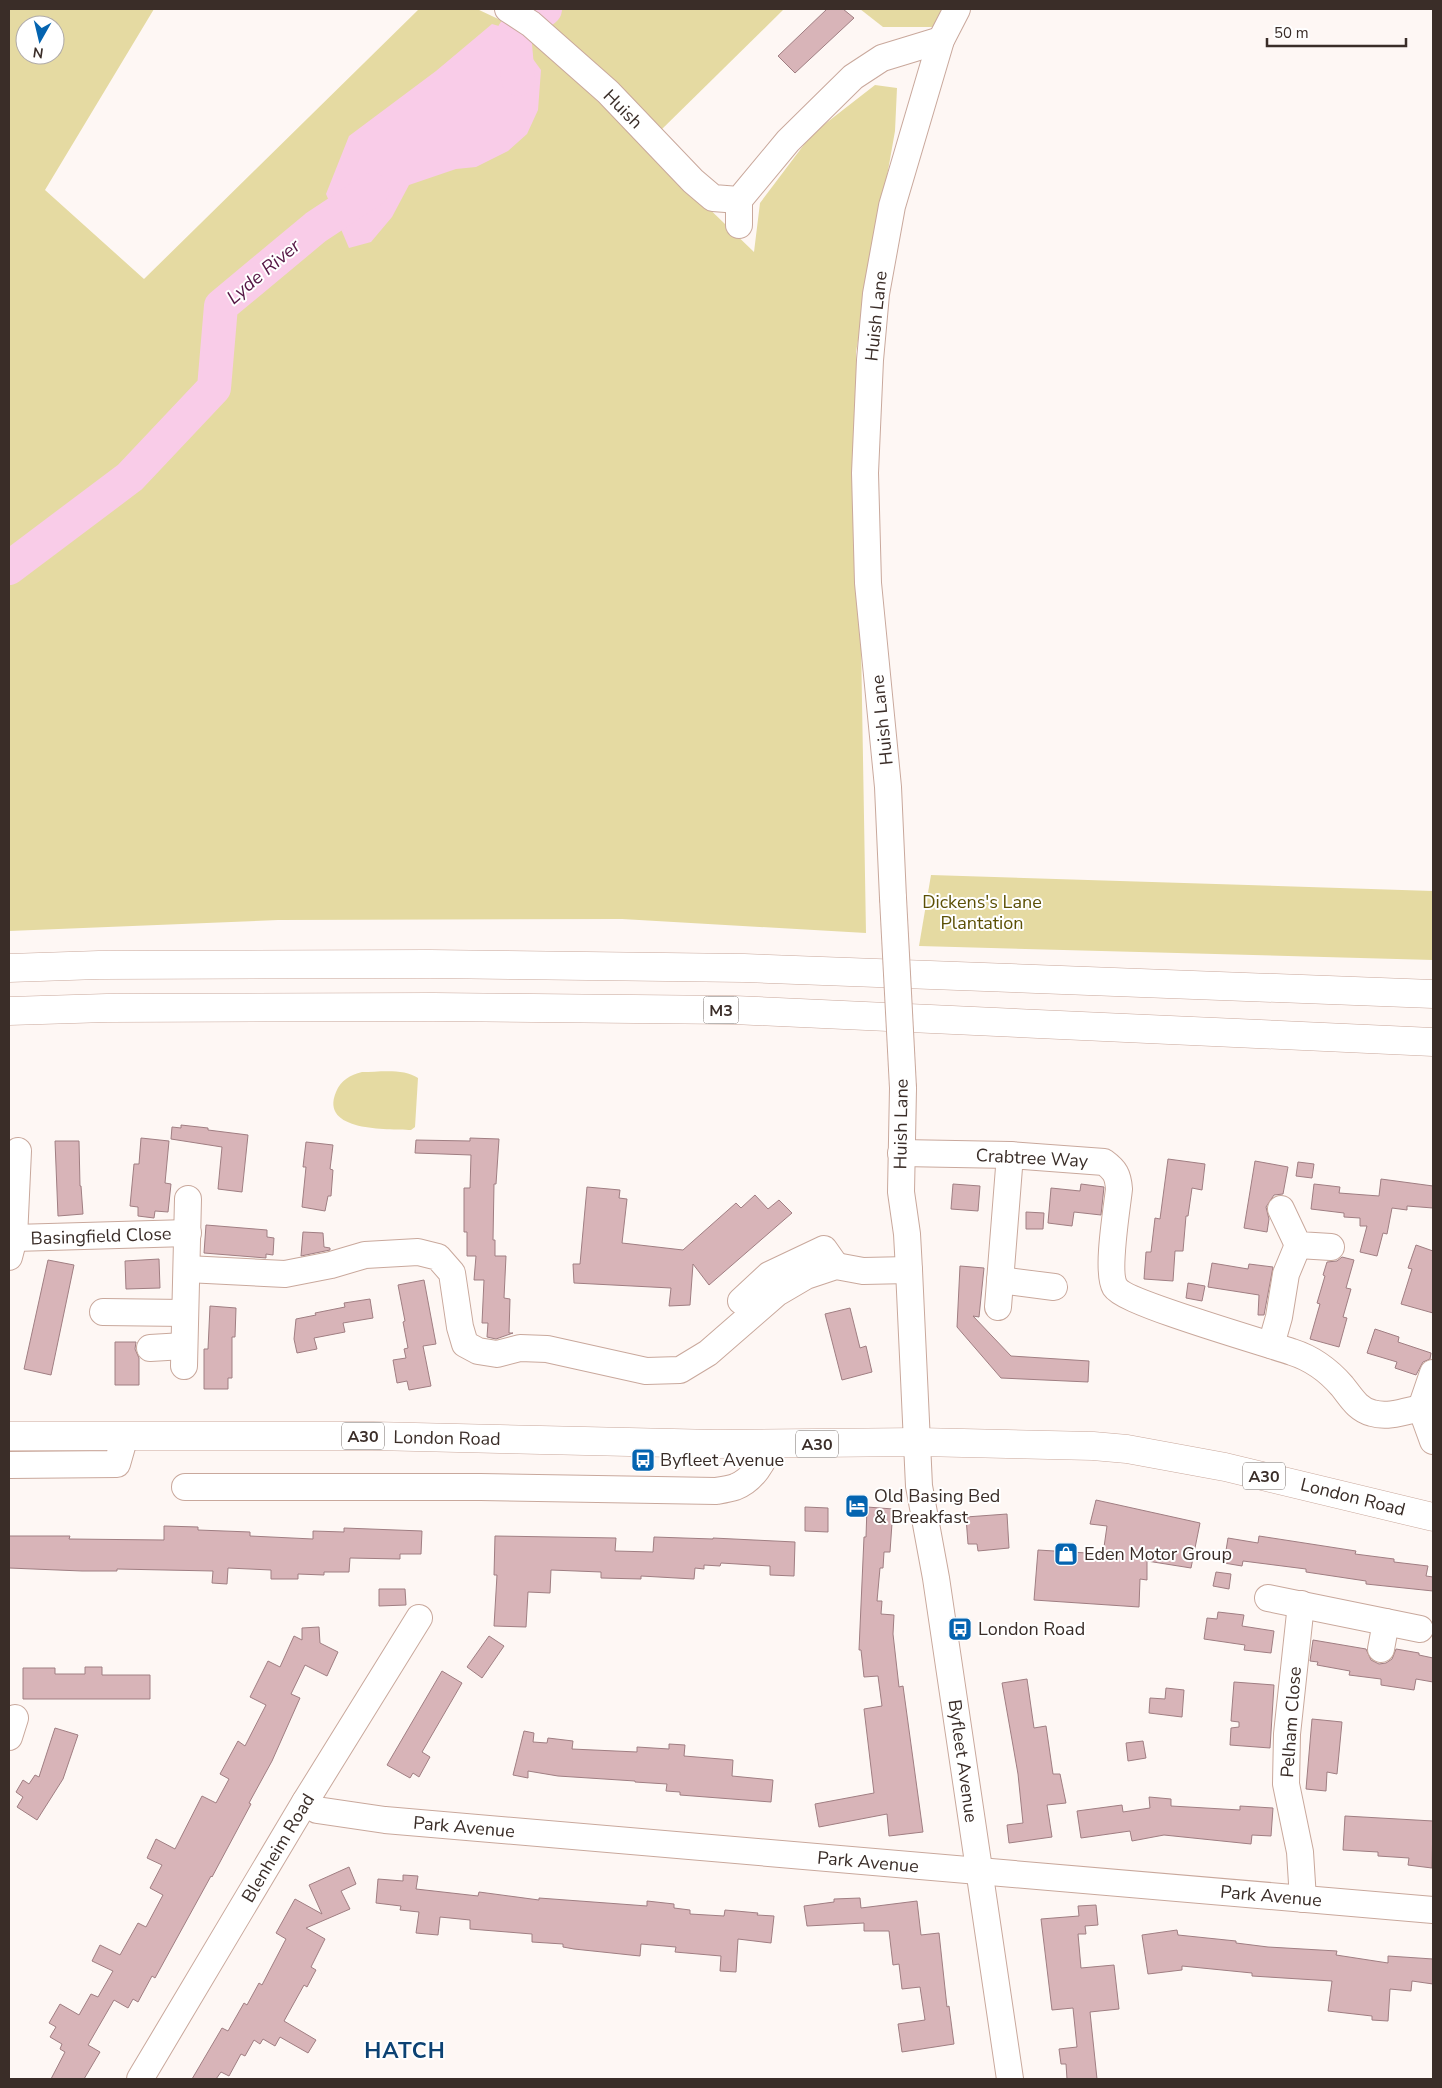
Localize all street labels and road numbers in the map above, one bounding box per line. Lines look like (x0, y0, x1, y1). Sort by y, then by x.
street label: Huish (598, 84, 648, 134)
street label: Huish Lane (859, 270, 893, 362)
street label: Huish Lane (865, 674, 899, 766)
road number: M3 (704, 996, 738, 1024)
street label: Huish Lane (888, 1079, 914, 1169)
street label: Crabtree Way (975, 1143, 1089, 1173)
street label: Basingfield Close (30, 1222, 172, 1250)
road number: A30 (342, 1422, 384, 1450)
street label: London Road (393, 1425, 501, 1451)
road number: A30 (796, 1430, 838, 1458)
road number: A30 (1243, 1462, 1285, 1490)
street label: London Road (1298, 1472, 1408, 1522)
street label: Pelham Close (1275, 1666, 1307, 1778)
street label: Byfleet Avenue (942, 1698, 984, 1824)
street label: Blenheim Road (236, 1789, 320, 1907)
street label: Park Avenue (412, 1811, 516, 1843)
street label: Park Avenue (816, 1846, 920, 1878)
street label: Park Avenue (1219, 1880, 1323, 1912)

